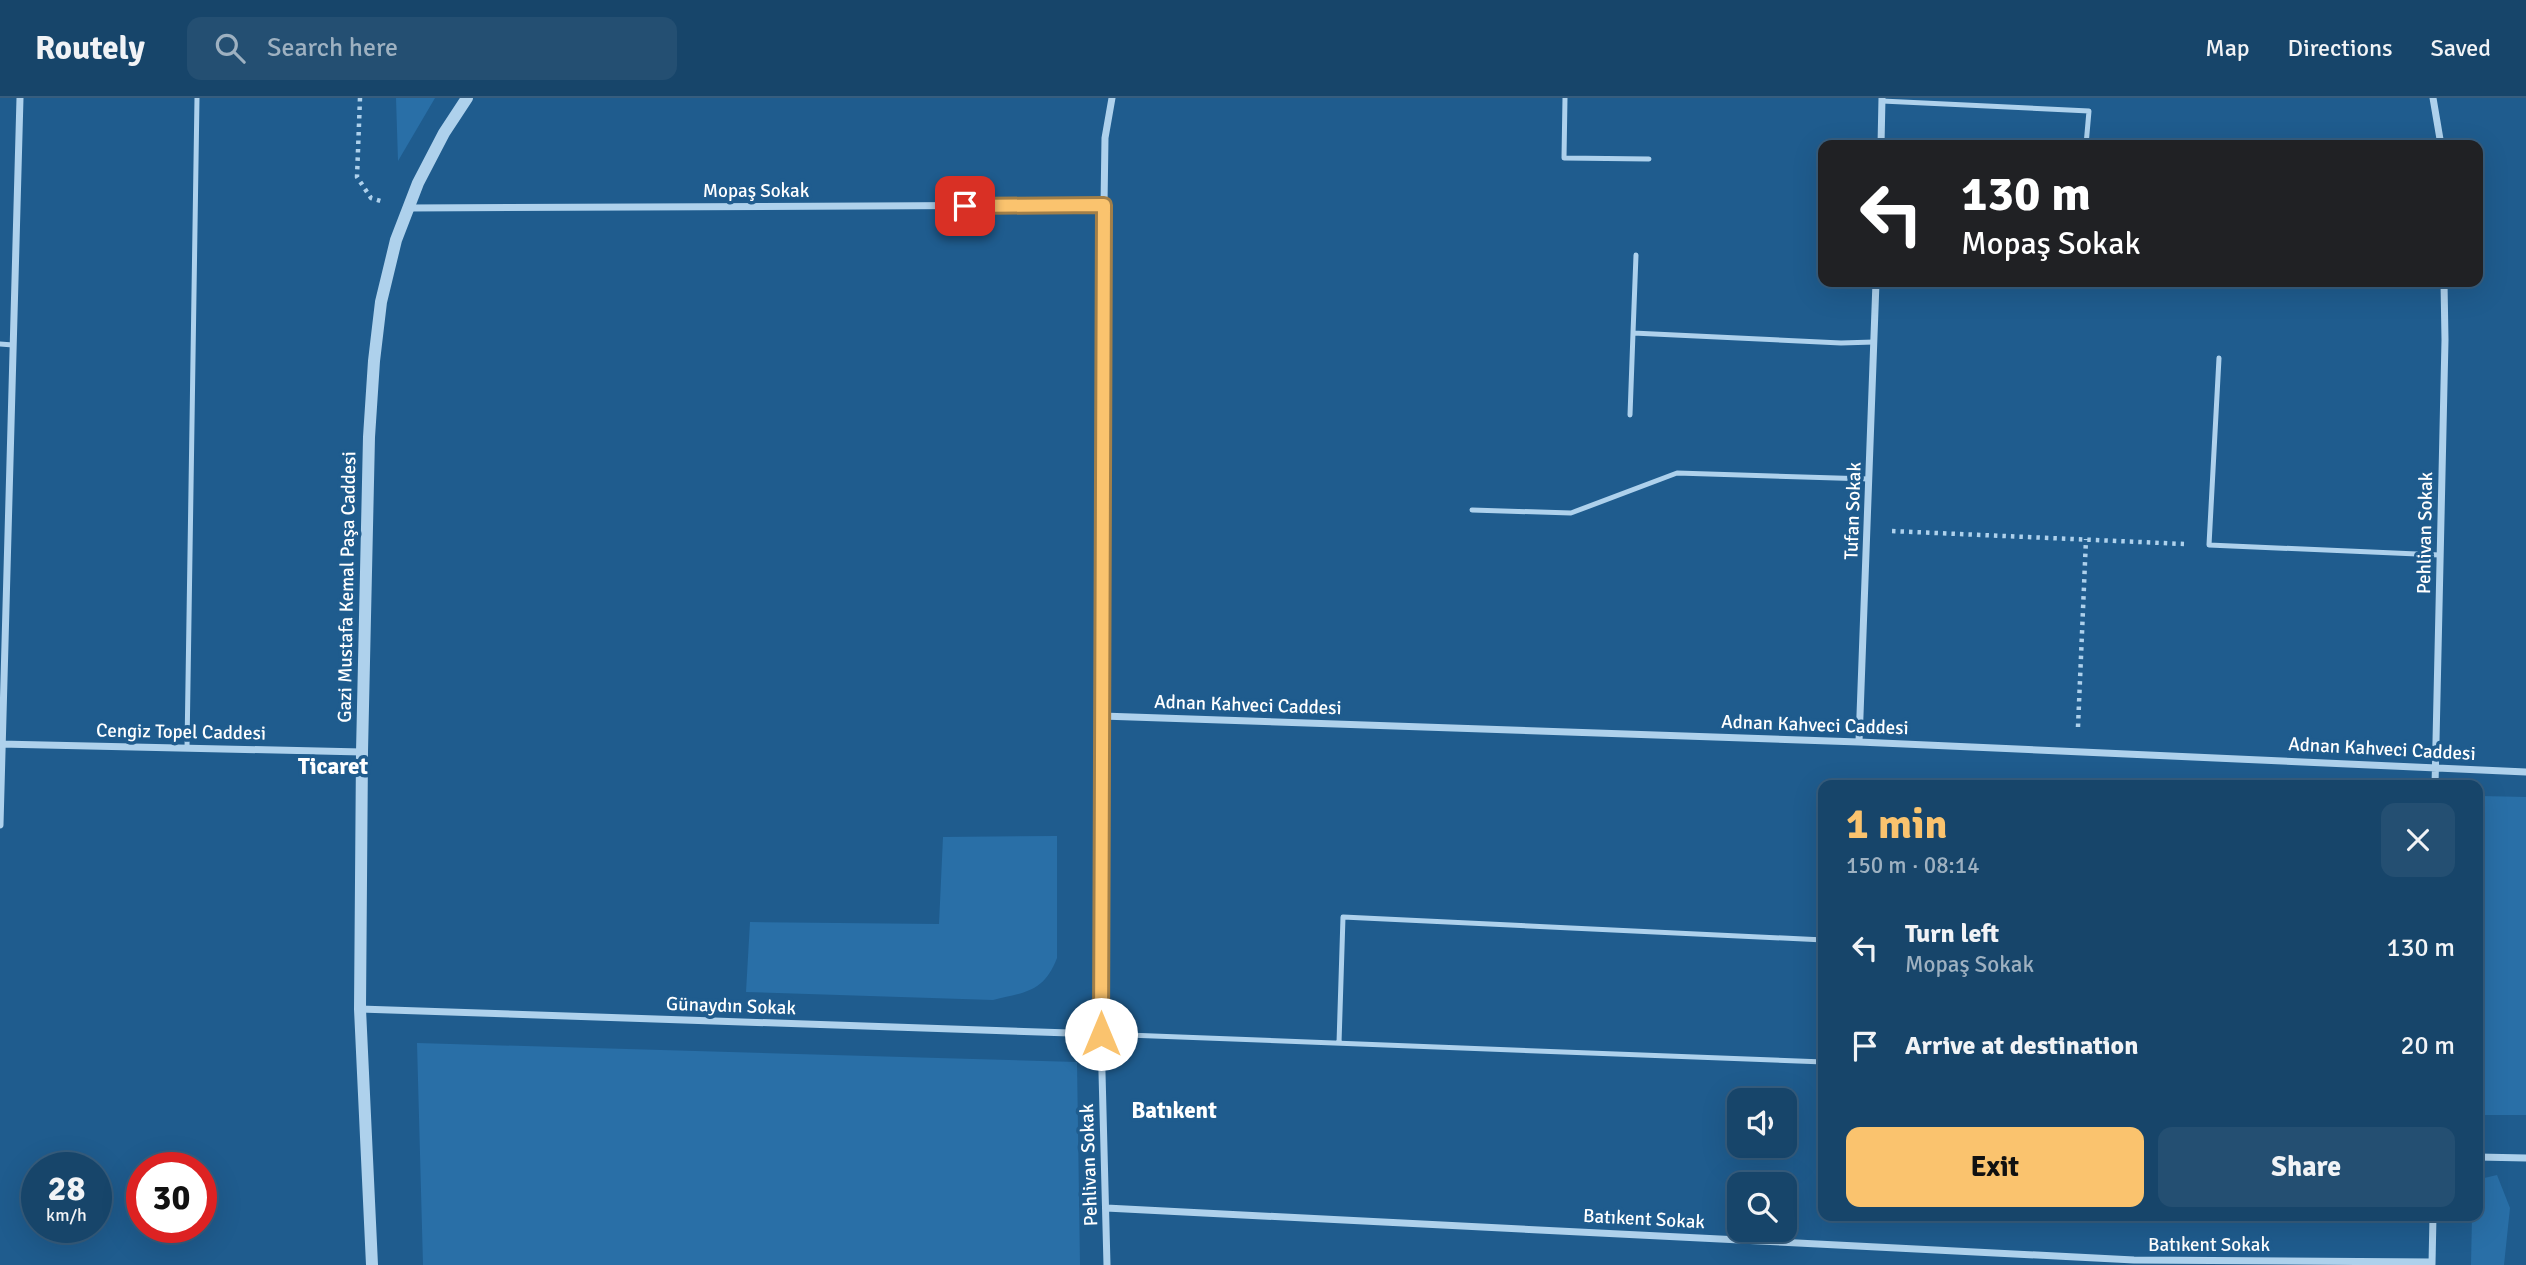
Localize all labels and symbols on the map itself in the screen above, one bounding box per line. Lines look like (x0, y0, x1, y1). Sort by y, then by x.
pin (935, 176, 995, 236)
street label: Mopaş Sokak (703, 179, 810, 203)
street label: Gazi Mustafa Kemal Paşa Caddesi (333, 451, 361, 723)
street label: Tufan Sokak (1839, 461, 1867, 560)
street label: Pehlivan Sokak (2412, 471, 2438, 594)
street label: Adnan Kahveci Caddesi (1154, 690, 1342, 720)
street label: Adnan Kahveci Caddesi (1721, 710, 1909, 740)
street label: Cengiz Topel Caddesi (96, 719, 266, 745)
street label: Adnan Kahveci Caddesi (2288, 732, 2476, 766)
district label: Ticaret (298, 752, 368, 781)
street label: Günaydın Sokak (666, 992, 797, 1020)
position arrow (1064, 997, 1138, 1071)
district label: Batıkent (1131, 1096, 1217, 1125)
street label: Pehlivan Sokak (1075, 1103, 1103, 1227)
speed limit sign: 30 (126, 1152, 217, 1243)
street label: Batıkent Sokak (1583, 1204, 1706, 1234)
street label: Batıkent Sokak (2148, 1233, 2270, 1257)

